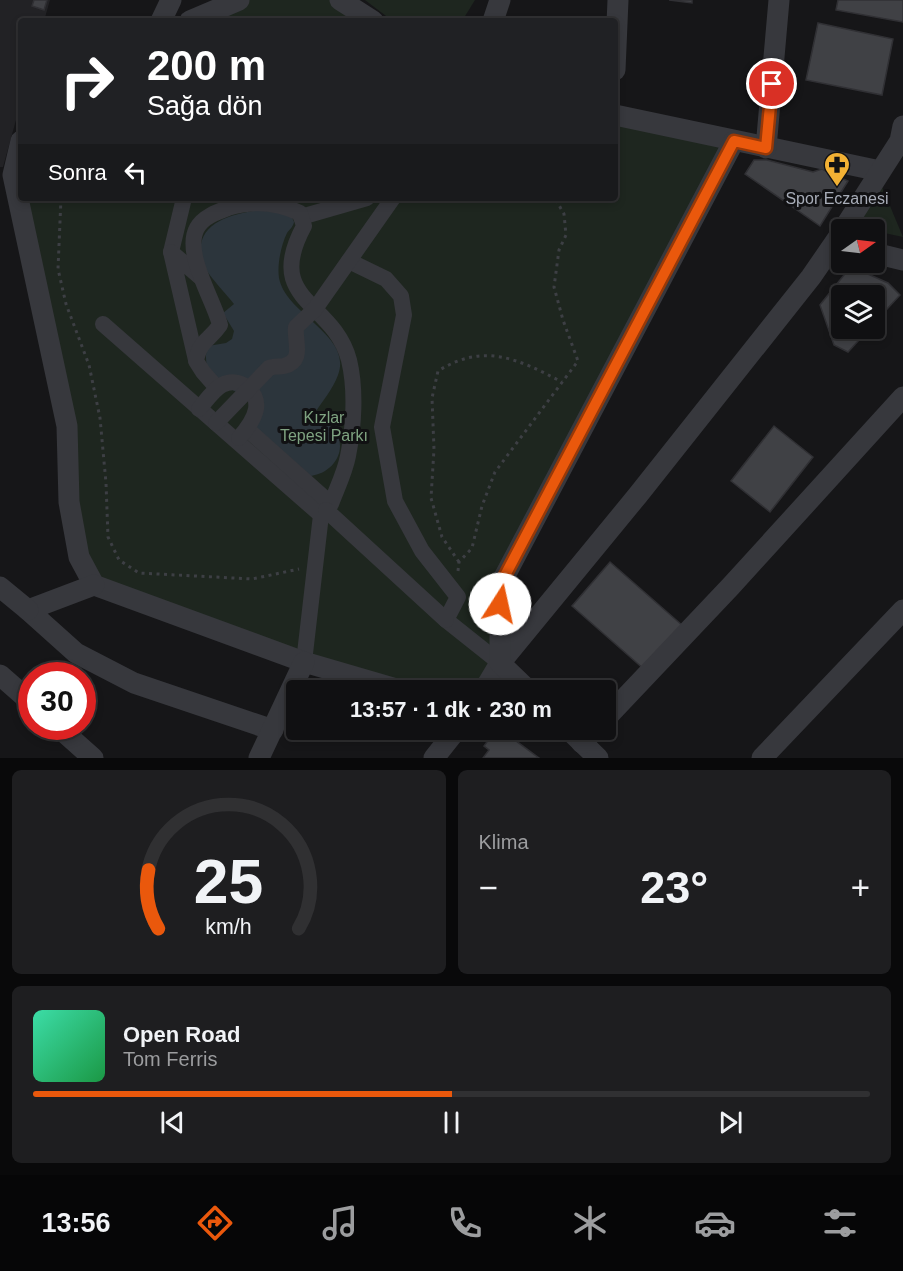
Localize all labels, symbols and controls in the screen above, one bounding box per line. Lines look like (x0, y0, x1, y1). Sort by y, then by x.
icon: right (48, 42, 126, 120)
text: 200 m (147, 42, 266, 89)
pin (746, 58, 797, 109)
icon: arrive (755, 67, 788, 100)
text: Sağa dön (147, 91, 263, 121)
pharmacy icon: Spor Eczanesi (822, 150, 852, 188)
icon: left (119, 156, 152, 189)
text: Sonra (48, 160, 107, 185)
place label: Spor Eczanesi (785, 190, 889, 207)
north arrow (831, 219, 885, 273)
map controls (831, 219, 885, 339)
button: layers (831, 285, 885, 339)
park label: Kızlar Tepesi Parkı (280, 409, 368, 444)
position arrow (468, 572, 532, 636)
speed limit sign: 30 (18, 662, 96, 740)
text: 13:57 · 1 dk · 230 m (350, 697, 552, 722)
text: Klima (479, 831, 529, 853)
text: 25 (194, 847, 263, 916)
text: 23° (640, 862, 708, 913)
text: − (479, 869, 498, 906)
text: + (851, 869, 870, 906)
text: km/h (206, 915, 252, 939)
text: Open Road (123, 1022, 240, 1047)
text: Tom Ferris (123, 1048, 217, 1070)
icon: previous (156, 1106, 189, 1139)
icon: pause (435, 1106, 468, 1139)
icon: next (714, 1106, 747, 1139)
icon: directions (194, 1202, 236, 1244)
icon: music (319, 1202, 361, 1244)
icon: phone (444, 1202, 486, 1244)
icon: climate (569, 1202, 611, 1244)
icon: car (694, 1202, 736, 1244)
icon: filters (819, 1202, 861, 1244)
text: 13:56 (42, 1208, 111, 1238)

